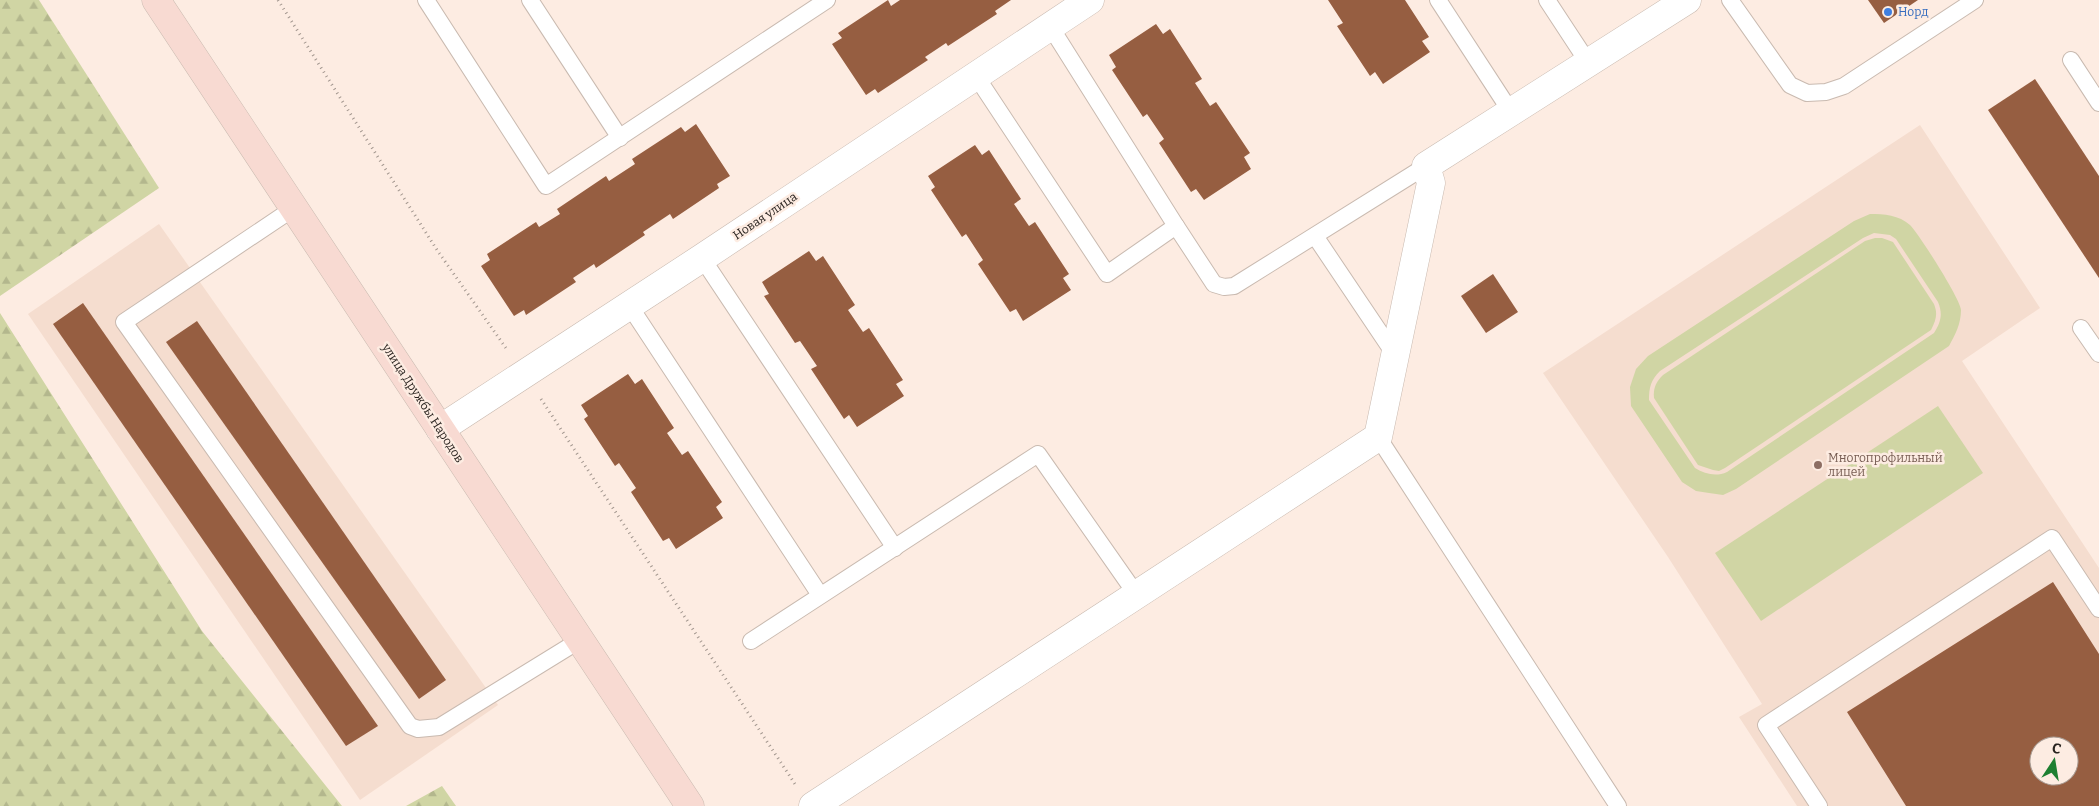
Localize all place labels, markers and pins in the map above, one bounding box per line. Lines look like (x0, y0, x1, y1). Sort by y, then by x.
place label: Норд (1898, 5, 1929, 19)
marker: Норд (1882, 6, 1894, 18)
place label: Многопрофильный лицей (1828, 451, 1943, 479)
marker: Многопрофильный лицей (1812, 459, 1824, 471)

